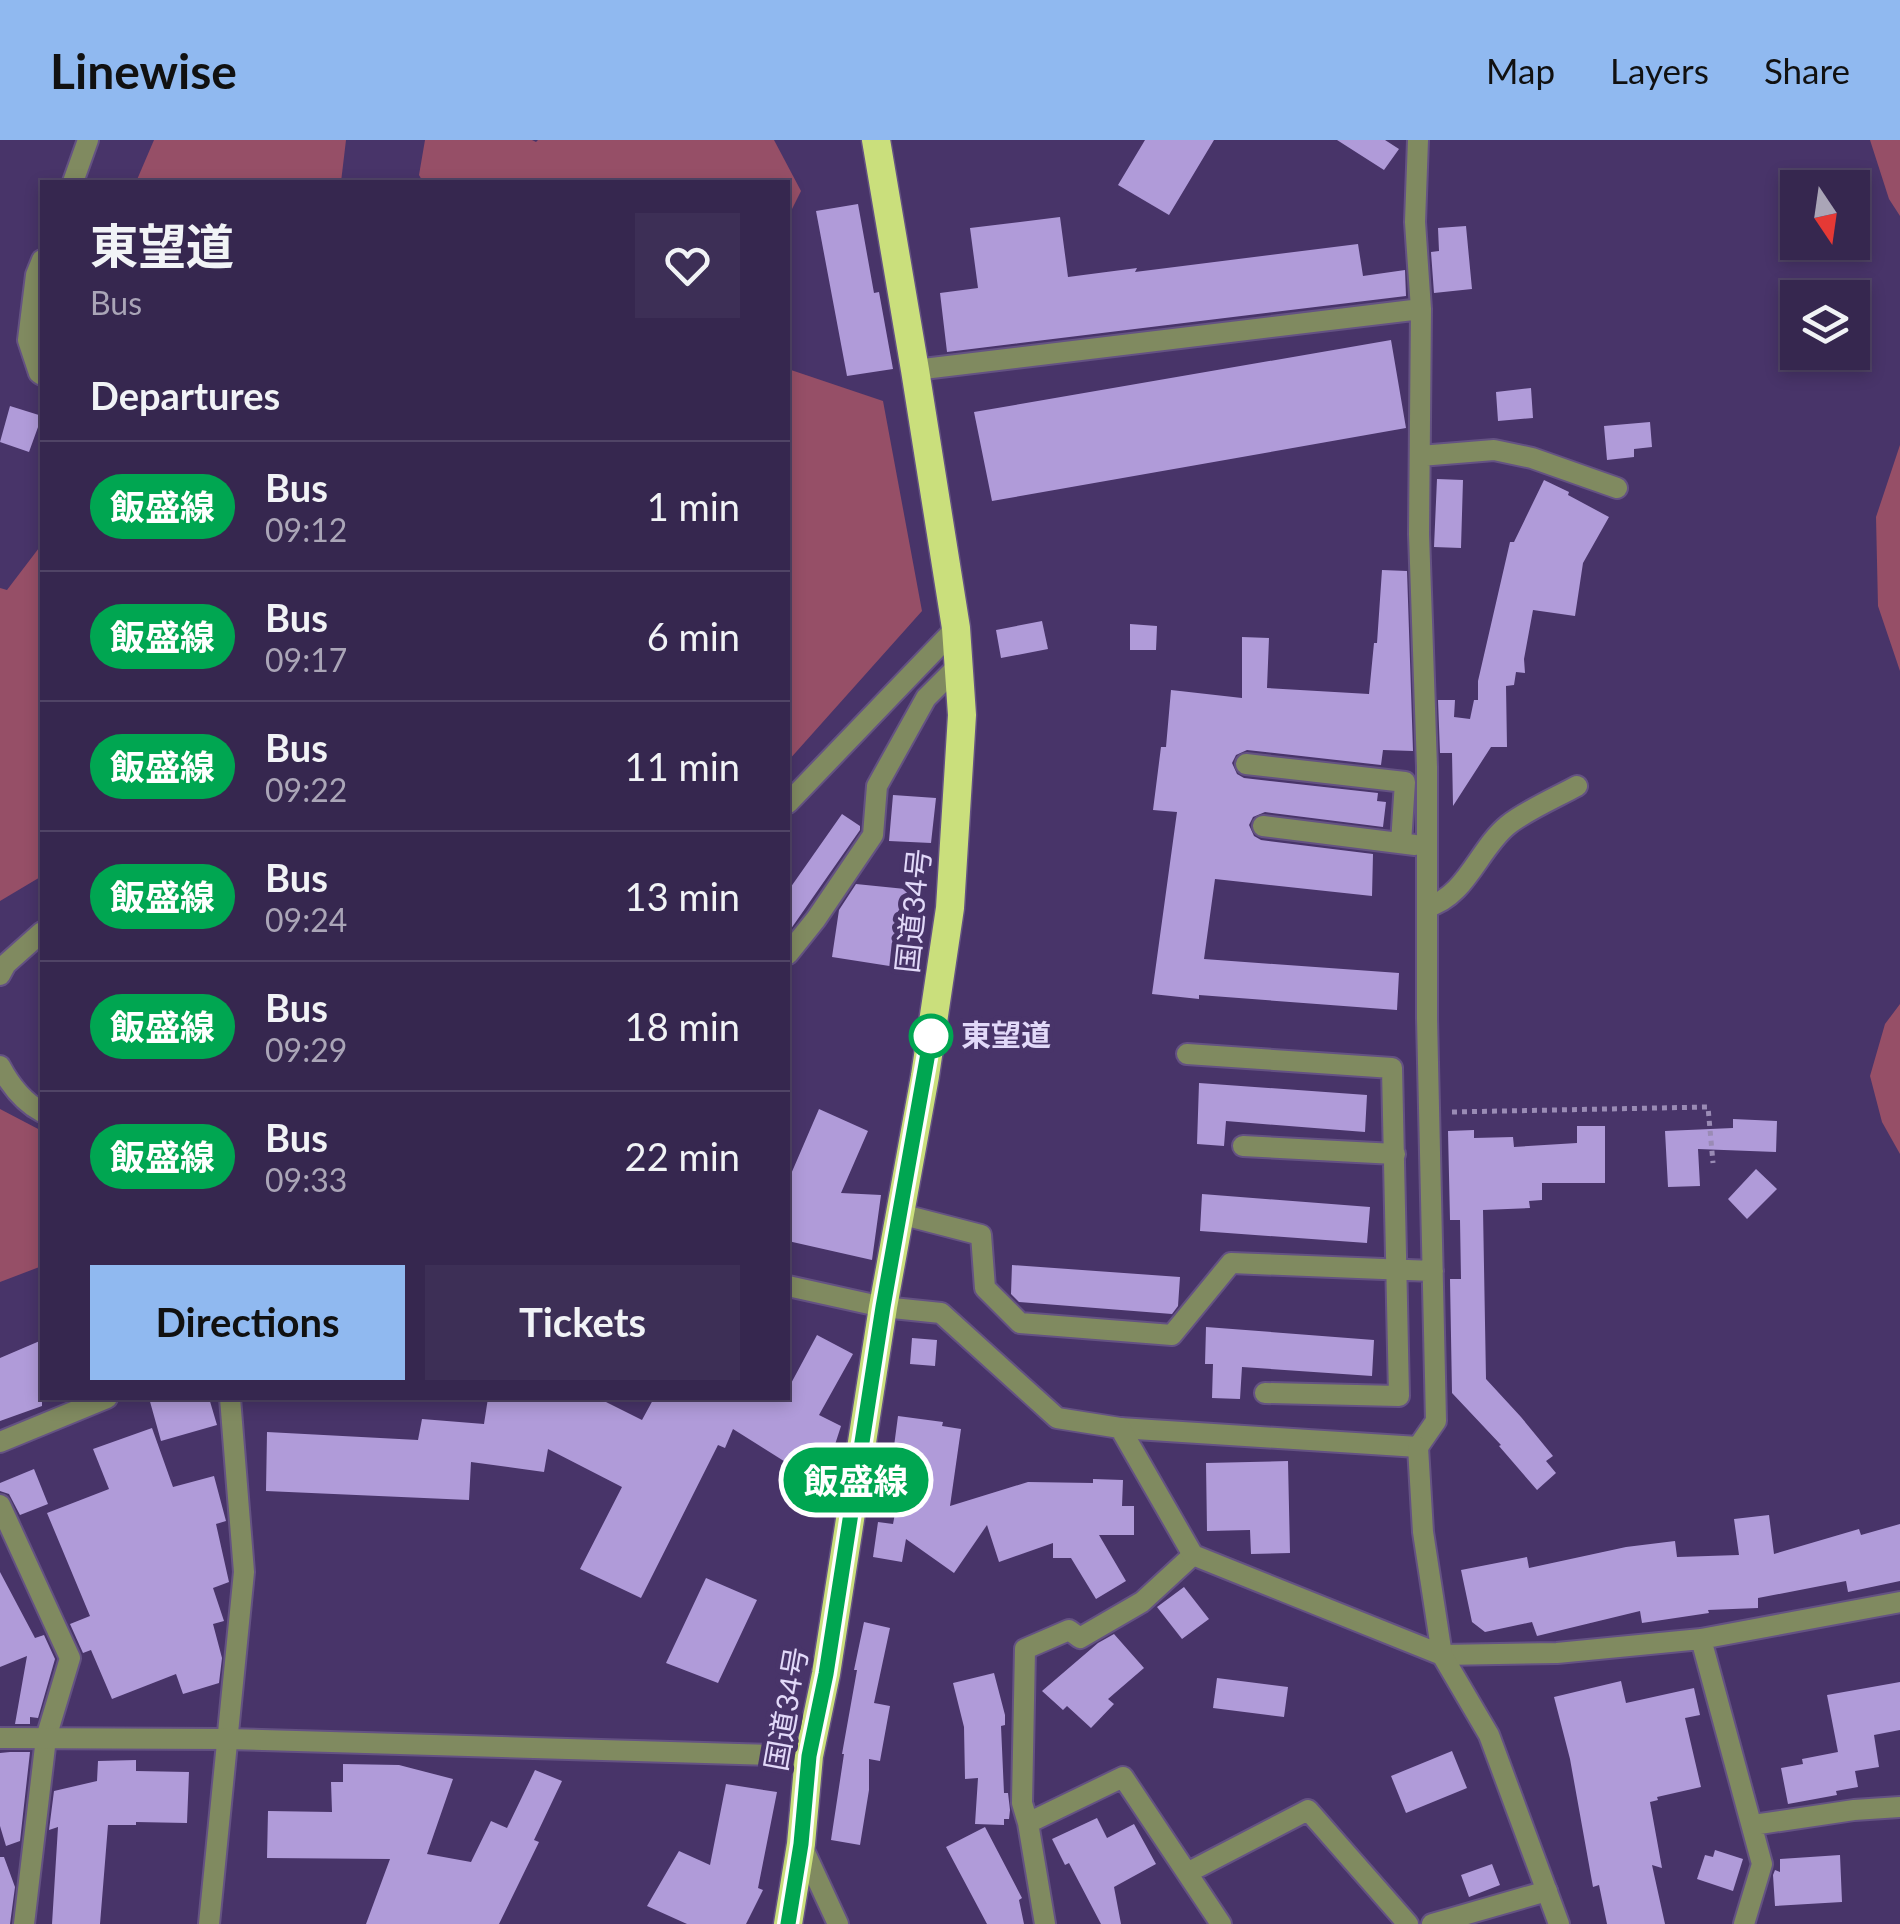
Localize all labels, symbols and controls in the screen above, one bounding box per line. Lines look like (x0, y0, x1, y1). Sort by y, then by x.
text: Linewise (50, 42, 237, 99)
text: Map (1486, 49, 1555, 91)
text: Layers (1610, 49, 1709, 91)
text: Share (1764, 49, 1850, 91)
north arrow (1780, 170, 1870, 260)
map controls (1780, 170, 1870, 370)
button: heart (635, 213, 740, 318)
text: 東望道 (90, 217, 234, 274)
button: layers (1780, 280, 1870, 370)
text: Bus (90, 283, 142, 322)
text: Departures (90, 372, 280, 418)
text: Bus (265, 464, 328, 510)
text: 1 min (647, 483, 740, 529)
text: 飯盛線 (110, 485, 215, 527)
text: 09:12 (265, 510, 347, 549)
text: Bus (265, 594, 328, 640)
text: 6 min (647, 613, 740, 659)
text: 飯盛線 (110, 615, 215, 657)
text: 09:17 (265, 640, 347, 679)
text: Bus (265, 724, 328, 770)
text: 11 min (625, 743, 740, 789)
text: 飯盛線 (110, 745, 215, 787)
text: 09:22 (265, 770, 347, 809)
street label: 国道34号 (888, 847, 936, 975)
text: Bus (265, 854, 328, 900)
text: 13 min (625, 873, 740, 919)
text: 飯盛線 (110, 875, 215, 917)
text: 09:24 (265, 900, 347, 939)
text: Bus (265, 984, 328, 1030)
text: 18 min (625, 1003, 740, 1049)
text: 飯盛線 (110, 1005, 215, 1047)
marker: 東望道 (910, 1015, 952, 1057)
place label: 東望道 (961, 1016, 1051, 1052)
text: 09:29 (265, 1030, 347, 1069)
text: Bus (265, 1114, 328, 1160)
text: 22 min (625, 1133, 740, 1179)
text: 飯盛線 (110, 1135, 215, 1177)
text: 09:33 (265, 1160, 347, 1199)
button: Directions (90, 1265, 405, 1380)
button: Tickets (425, 1265, 740, 1380)
line badge: 飯盛線 (798, 1448, 914, 1512)
text: 飯盛線 (803, 1459, 909, 1501)
street label: 国道34号 (756, 1644, 814, 1773)

